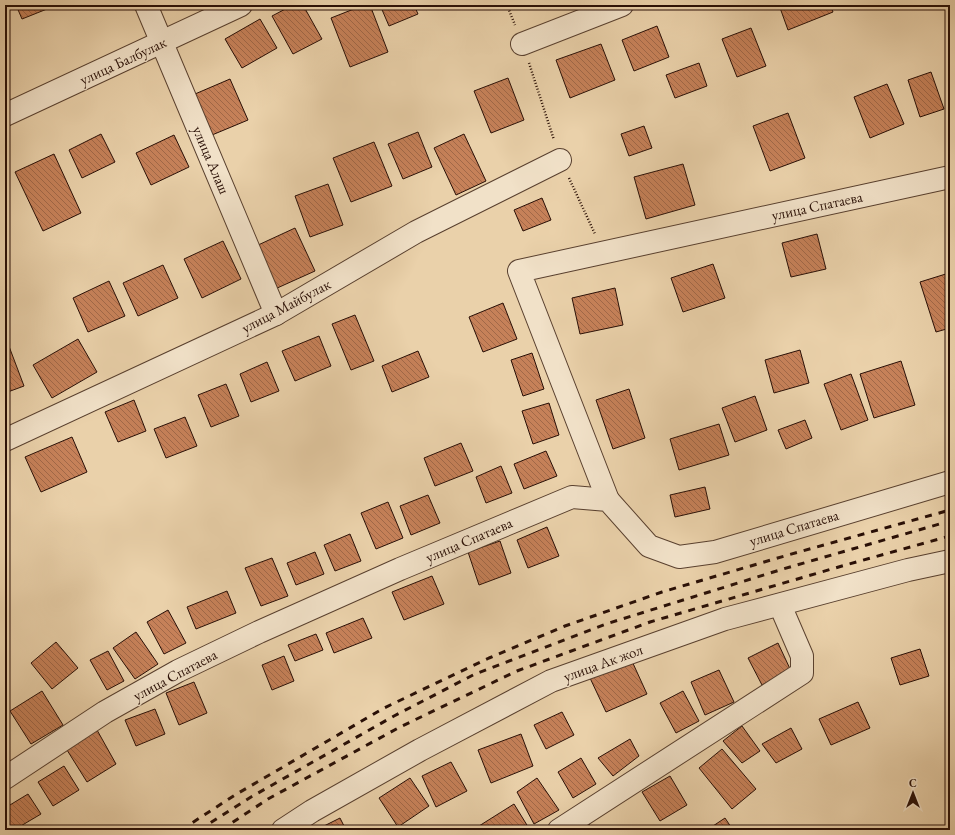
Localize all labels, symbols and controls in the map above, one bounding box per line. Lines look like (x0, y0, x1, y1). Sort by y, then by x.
street label: улица Балбулак (76, 32, 169, 89)
street label: улица Алаш (189, 123, 235, 197)
street label: улица Спатаева (770, 187, 864, 224)
street label: улица Майбулак (238, 274, 334, 337)
street label: улица Спатаева (747, 505, 841, 550)
street label: улица Спатаева (422, 513, 515, 566)
street label: улица Ак жол (561, 639, 645, 686)
street label: улица Спатаева (129, 644, 220, 705)
north arrow (893, 773, 933, 813)
text: С (909, 776, 917, 790)

